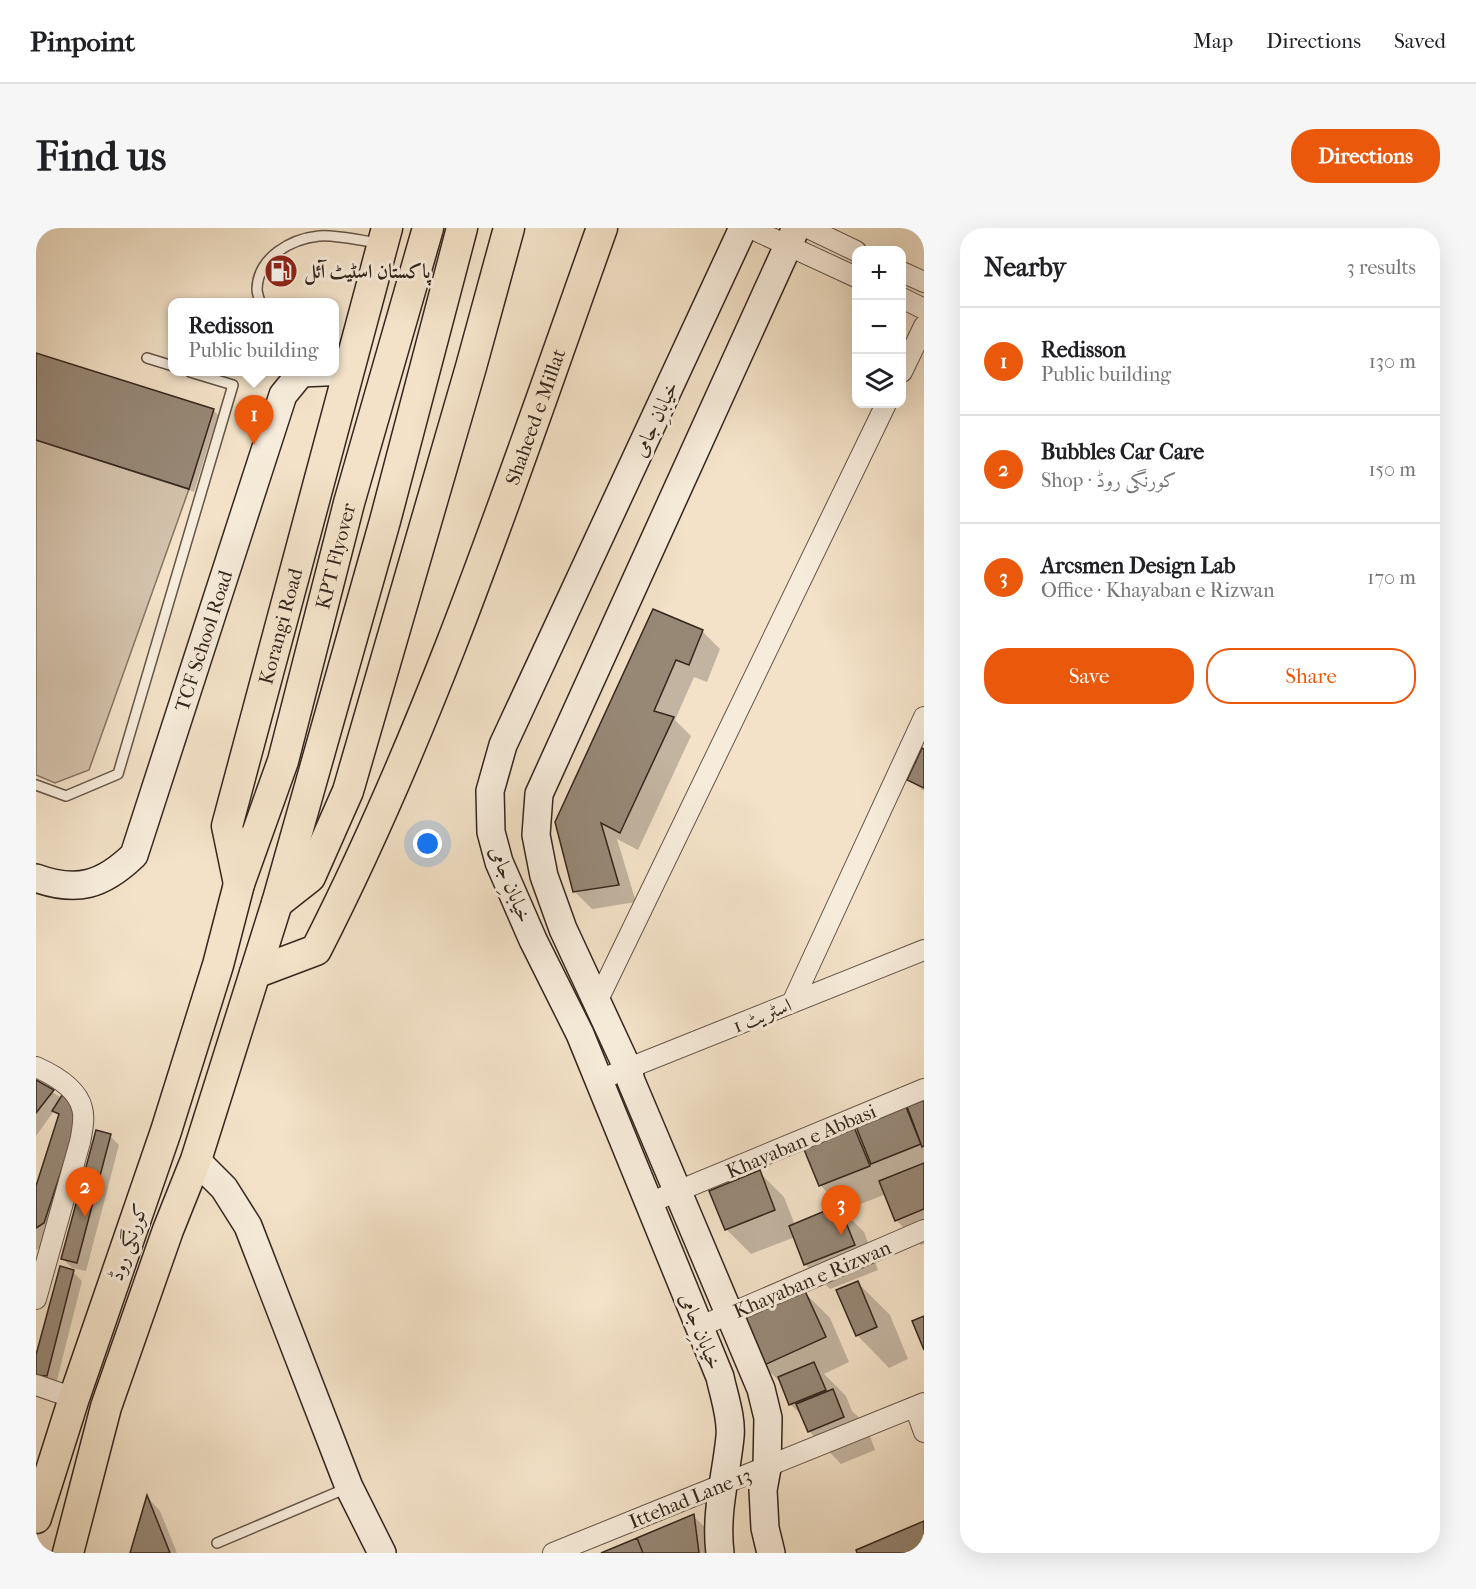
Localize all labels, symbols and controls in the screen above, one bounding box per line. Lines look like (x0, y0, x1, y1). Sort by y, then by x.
text: Pinpoint (30, 25, 135, 58)
text: Map (1193, 29, 1233, 53)
text: Directions (1266, 29, 1361, 53)
text: Saved (1394, 29, 1446, 53)
button: Directions (1291, 129, 1440, 183)
text: Find us (36, 132, 166, 181)
map controls (852, 246, 906, 408)
button: + (852, 246, 906, 300)
text: Nearby (984, 252, 1066, 283)
fuel station icon: پاکستان اسٹیٹ آئل (263, 253, 299, 289)
text: 3 results (1347, 256, 1416, 279)
place label: پاکستان اسٹیٹ آئل (304, 259, 432, 286)
popup (168, 298, 339, 376)
button: − (852, 300, 906, 354)
text: Redisson (188, 313, 274, 339)
text: Redisson (1041, 337, 1126, 363)
text: Public building (188, 339, 319, 362)
street label: Shaheed e Millat (501, 346, 570, 488)
text: 1 (1000, 350, 1007, 373)
text: 130 m (1369, 350, 1416, 373)
button: layers (852, 354, 906, 408)
text: Public building (1041, 363, 1171, 386)
street label: خیابانِ جامی (628, 378, 687, 463)
pin: 1 (234, 396, 274, 445)
text: Bubbles Car Care (1041, 439, 1204, 465)
text: 2 (998, 458, 1009, 481)
text: 150 m (1368, 458, 1416, 481)
text: Shop · کورنگی روڈ (1041, 469, 1176, 492)
street label: KPT Flyover (311, 500, 361, 612)
text: Arcsmen Design Lab (1041, 553, 1236, 579)
street label: Korangi Road (254, 565, 308, 687)
street label: TCF School Road (170, 566, 238, 714)
text: 3 (999, 566, 1008, 589)
text: 170 m (1367, 566, 1416, 589)
text: Office · Khayaban e Rizwan (1041, 579, 1275, 602)
button: Save (984, 648, 1194, 704)
button: Share (1206, 648, 1416, 704)
your location (413, 829, 442, 858)
street label: خیابانِ جامی (480, 843, 536, 928)
street label: اسٹریٹ 1 (730, 993, 795, 1038)
street label: Khayaban e Abbasi (723, 1099, 880, 1183)
pin: 2 (65, 1168, 104, 1217)
pin: 3 (822, 1186, 860, 1235)
street label: کورنگی روڈ (104, 1200, 154, 1285)
street label: Khayaban e Rizwan (730, 1236, 895, 1323)
street label: خیابانِ جامی (670, 1290, 726, 1375)
street label: Ittehad Lane 13 (626, 1464, 755, 1533)

